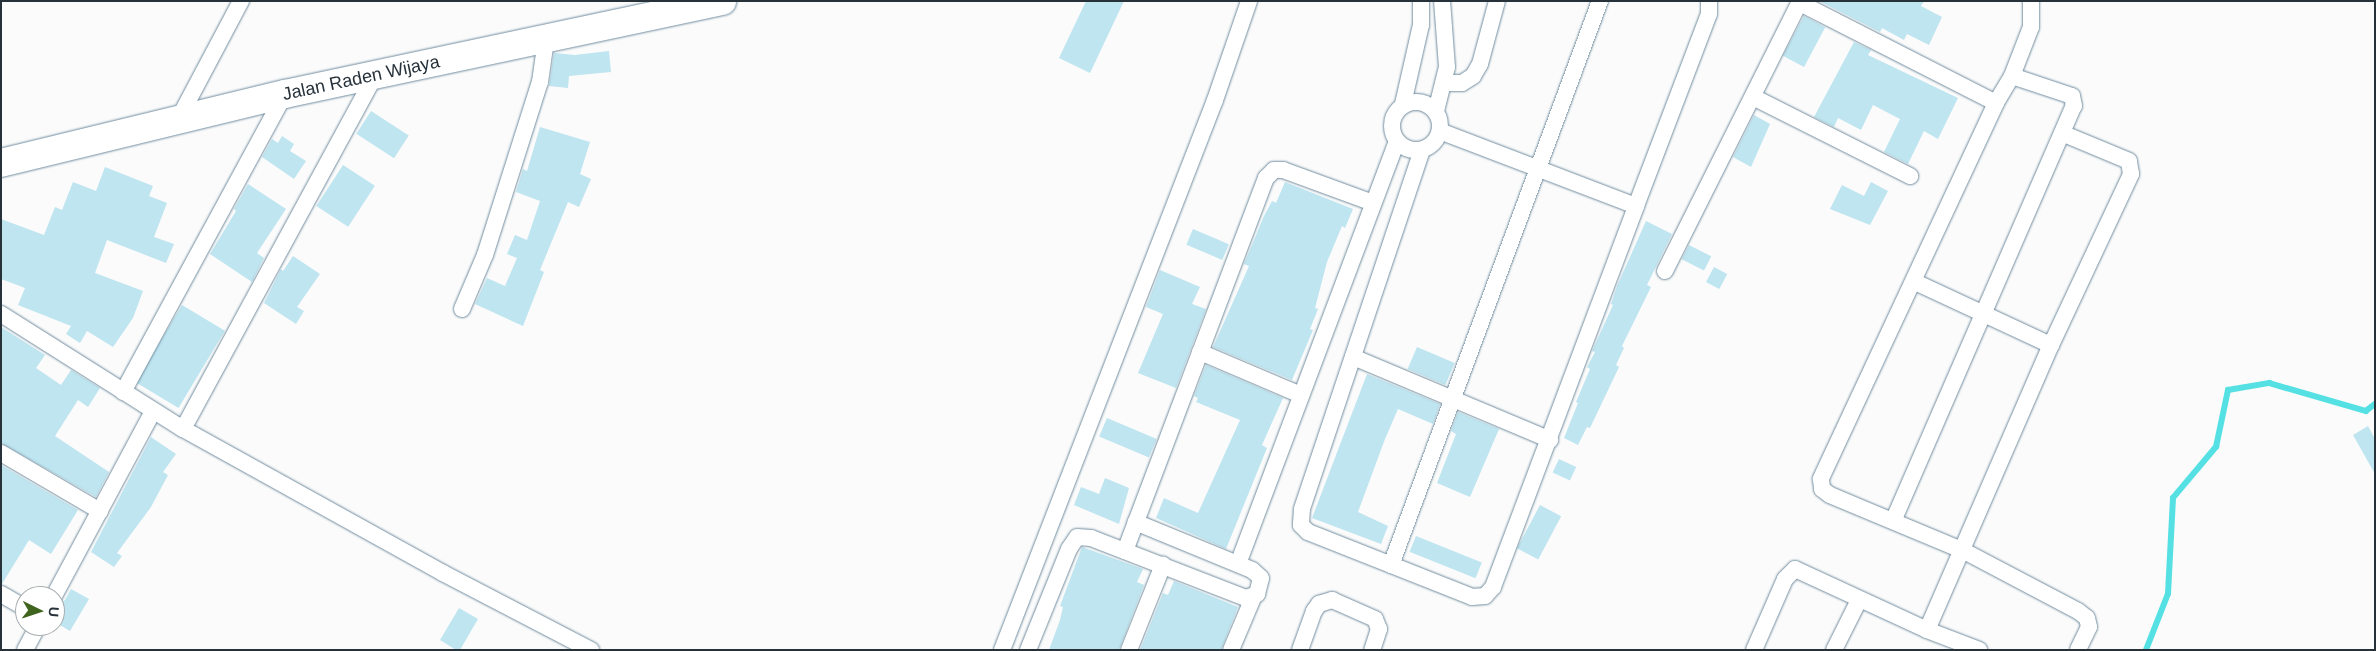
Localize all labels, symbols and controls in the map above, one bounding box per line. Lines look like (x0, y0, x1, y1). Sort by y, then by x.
street label: Jalan Raden Wijaya (280, 51, 442, 105)
north arrow (15, 586, 65, 636)
text: U (46, 606, 62, 618)

